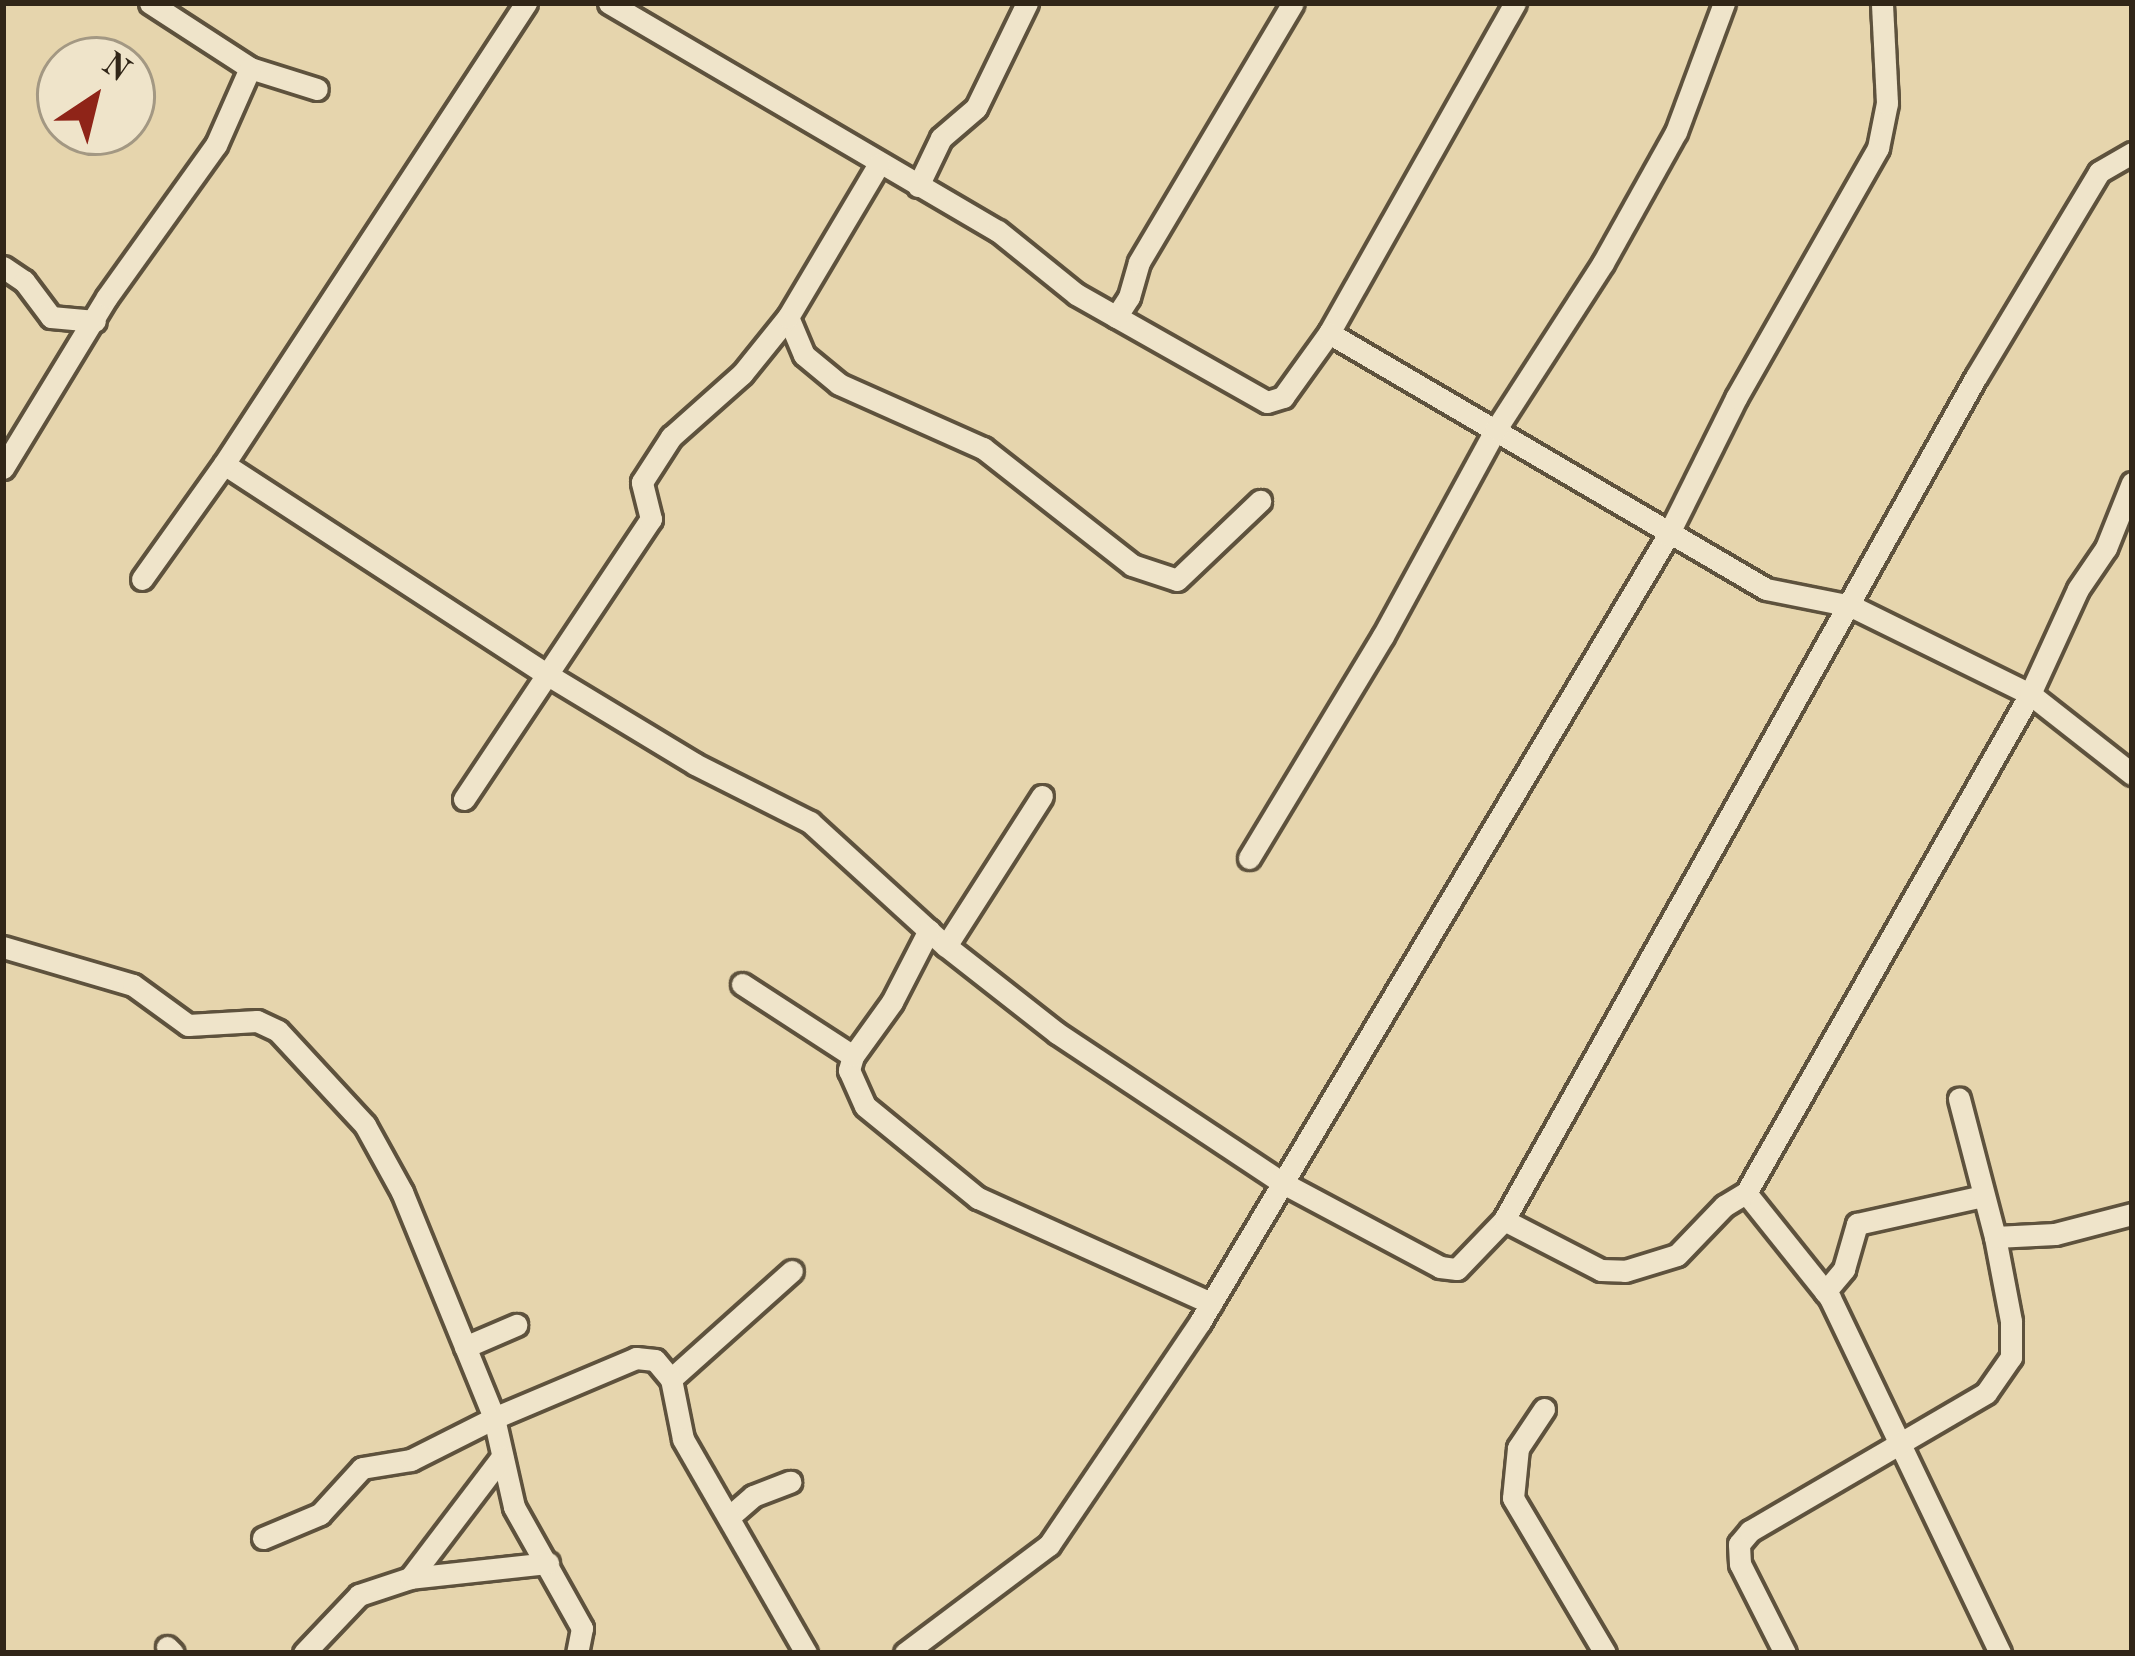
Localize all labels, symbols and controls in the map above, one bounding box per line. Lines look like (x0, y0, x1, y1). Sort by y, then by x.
north arrow (36, 36, 156, 156)
text: N (95, 48, 135, 89)

